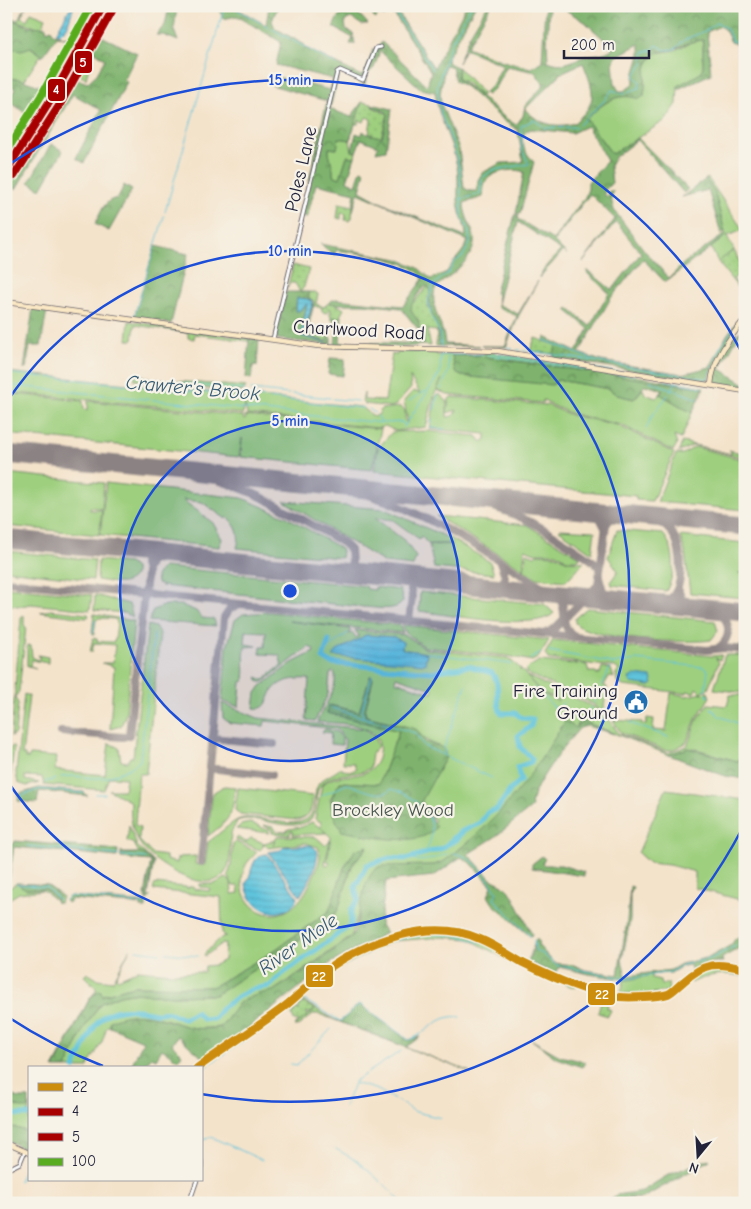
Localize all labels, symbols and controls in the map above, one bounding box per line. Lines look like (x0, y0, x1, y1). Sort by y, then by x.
scale bar (564, 28, 648, 60)
text: 200 m (571, 36, 615, 54)
line badge: 5 (74, 50, 93, 74)
text: 5 (79, 54, 87, 71)
text: 15 min (269, 71, 311, 89)
line badge: 4 (47, 78, 66, 102)
text: 4 (53, 81, 60, 98)
street label: Poles Lane (281, 124, 321, 214)
text: 10 min (268, 242, 312, 260)
street label: Charlwood Road (293, 316, 425, 344)
water label: Crawter's Brook (125, 371, 261, 405)
text: 5 min (271, 412, 309, 430)
centre of rings (281, 582, 299, 600)
place label: Fire Training Ground (513, 680, 618, 724)
public building icon: Fire Training Ground (623, 689, 649, 715)
park label: Brockley Wood (332, 799, 454, 821)
water label: River Mole (254, 908, 342, 980)
line badge: 22 (305, 964, 334, 988)
text: 22 (312, 968, 326, 985)
line badge: 22 (587, 982, 616, 1006)
text: 22 (595, 986, 609, 1003)
legend (28, 1066, 202, 1182)
text: 22 (72, 1078, 88, 1096)
text: 4 (72, 1102, 79, 1120)
text: 5 (72, 1128, 80, 1146)
north arrow (674, 1132, 724, 1182)
text: 100 (72, 1152, 96, 1170)
text: N (687, 1158, 701, 1177)

